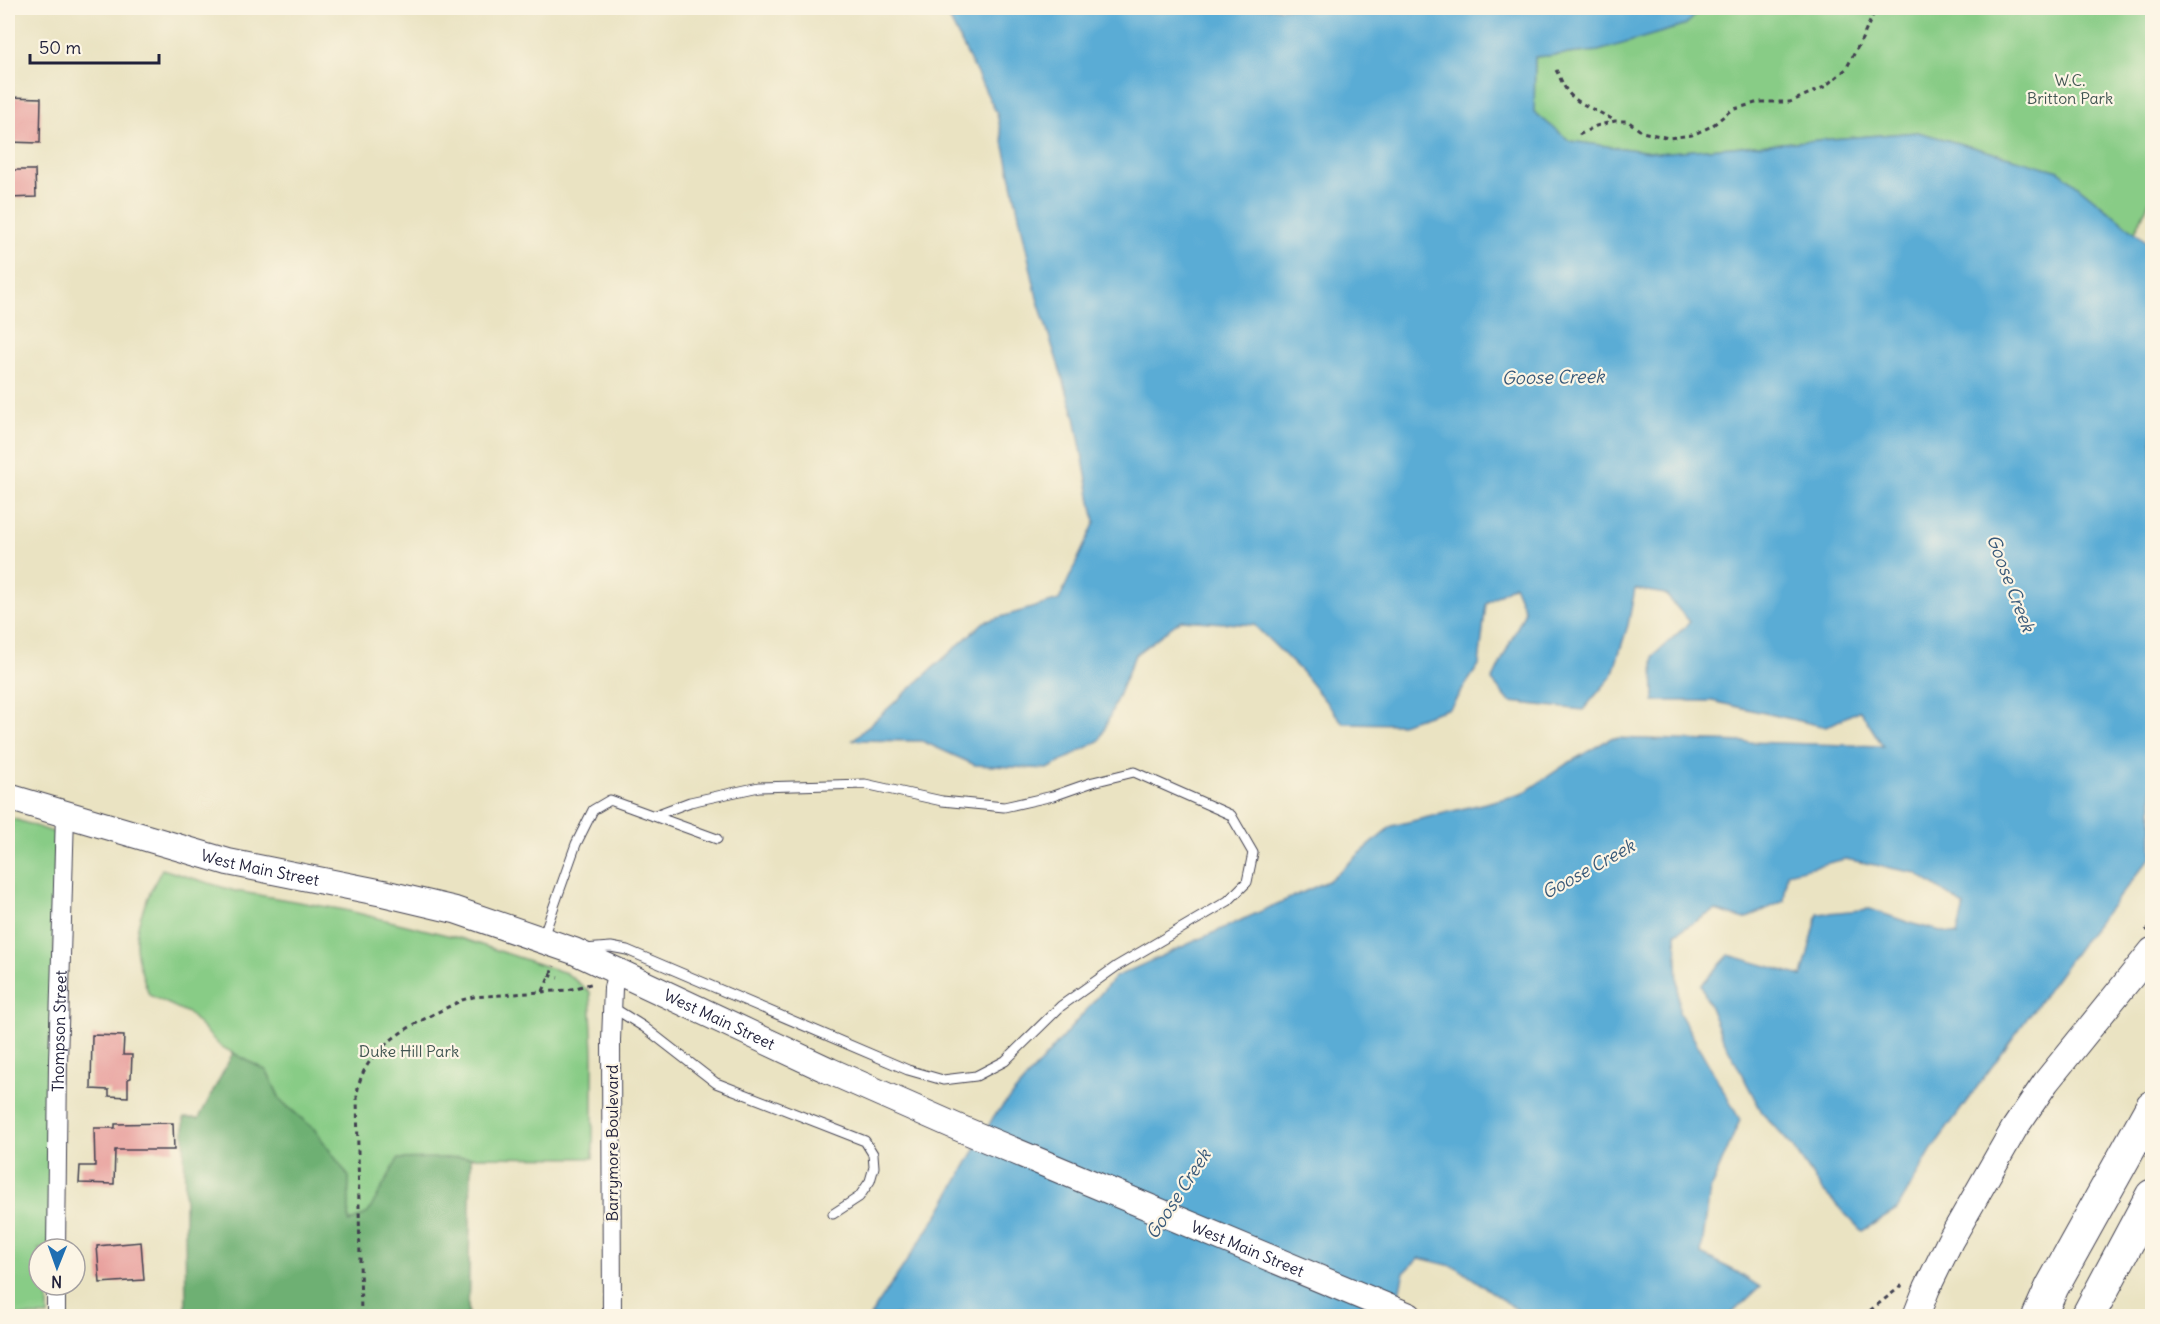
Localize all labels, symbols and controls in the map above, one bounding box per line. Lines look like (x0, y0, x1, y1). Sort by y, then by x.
scale bar (30, 27, 159, 65)
text: 50 m (39, 36, 81, 59)
park label: W.C. Britton Park (2027, 70, 2113, 108)
water label: Goose Creek (1502, 365, 1606, 389)
water label: Goose Creek (1982, 531, 2041, 637)
water label: Goose Creek (1538, 833, 1640, 904)
street label: West Main Street (199, 845, 322, 890)
street label: Thompson Street (48, 969, 71, 1092)
street label: West Main Street (661, 985, 779, 1054)
park label: Duke Hill Park (359, 1041, 459, 1061)
street label: Barrymore Boulevard (602, 1065, 622, 1221)
water label: Goose Creek (1140, 1143, 1217, 1243)
street label: West Main Street (1188, 1216, 1308, 1281)
north arrow (27, 1237, 87, 1297)
text: N (51, 1272, 62, 1292)

